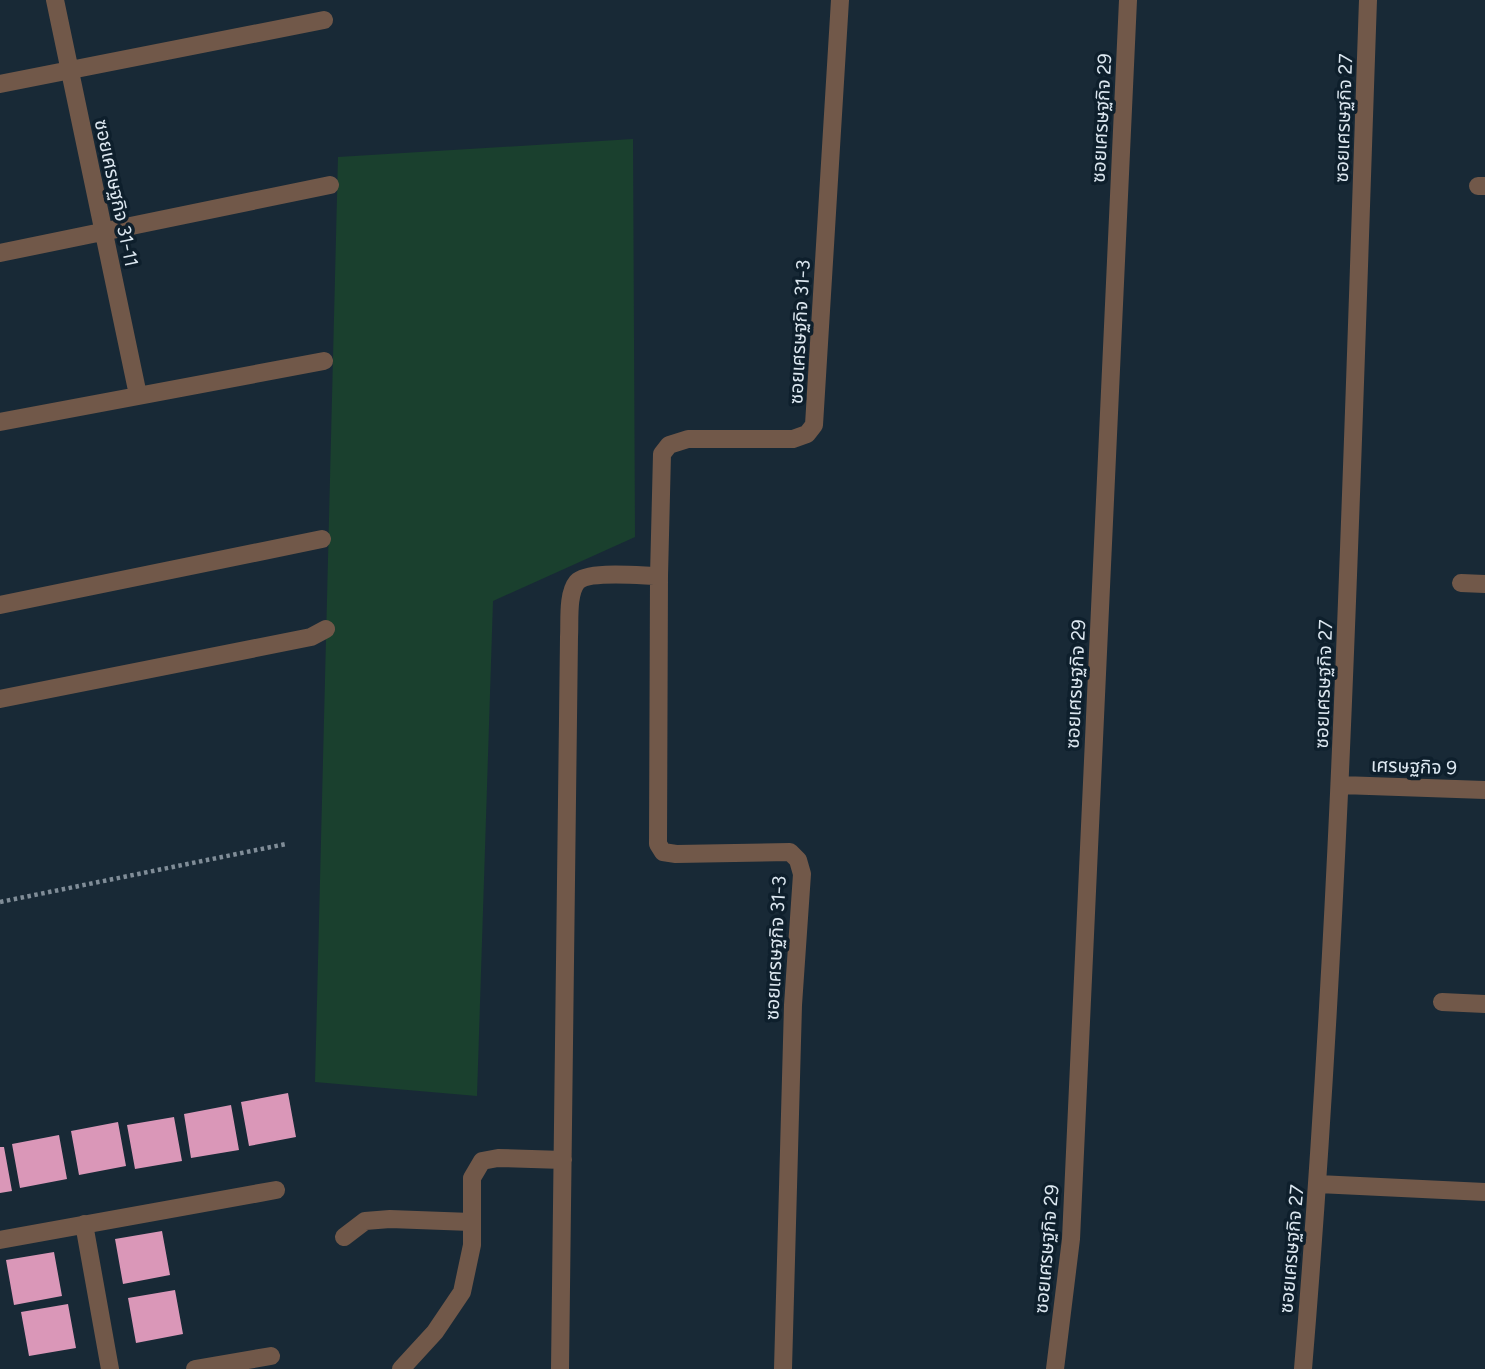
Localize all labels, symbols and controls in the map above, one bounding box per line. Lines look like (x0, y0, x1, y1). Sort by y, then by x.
street label: ซอยเศรษฐกิจ 29 (1087, 53, 1116, 183)
street label: ซอยเศรษฐกิจ 27 (1330, 53, 1357, 183)
street label: ซอยเศรษฐกิจ 31-11 (90, 117, 143, 269)
street label: ซอยเศรษฐกิจ 31-3 (784, 259, 815, 405)
street label: ซอยเศรษฐกิจ 29 (1061, 619, 1090, 749)
street label: ซอยเศรษฐกิจ 27 (1310, 619, 1337, 749)
street label: เศรษฐกิจ 9 (1371, 754, 1457, 779)
street label: ซอยเศรษฐกิจ 31-3 (760, 875, 791, 1021)
street label: ซอยเศรษฐกิจ 29 (1029, 1184, 1064, 1315)
street label: ซอยเศรษฐกิจ 27 (1274, 1184, 1309, 1314)

